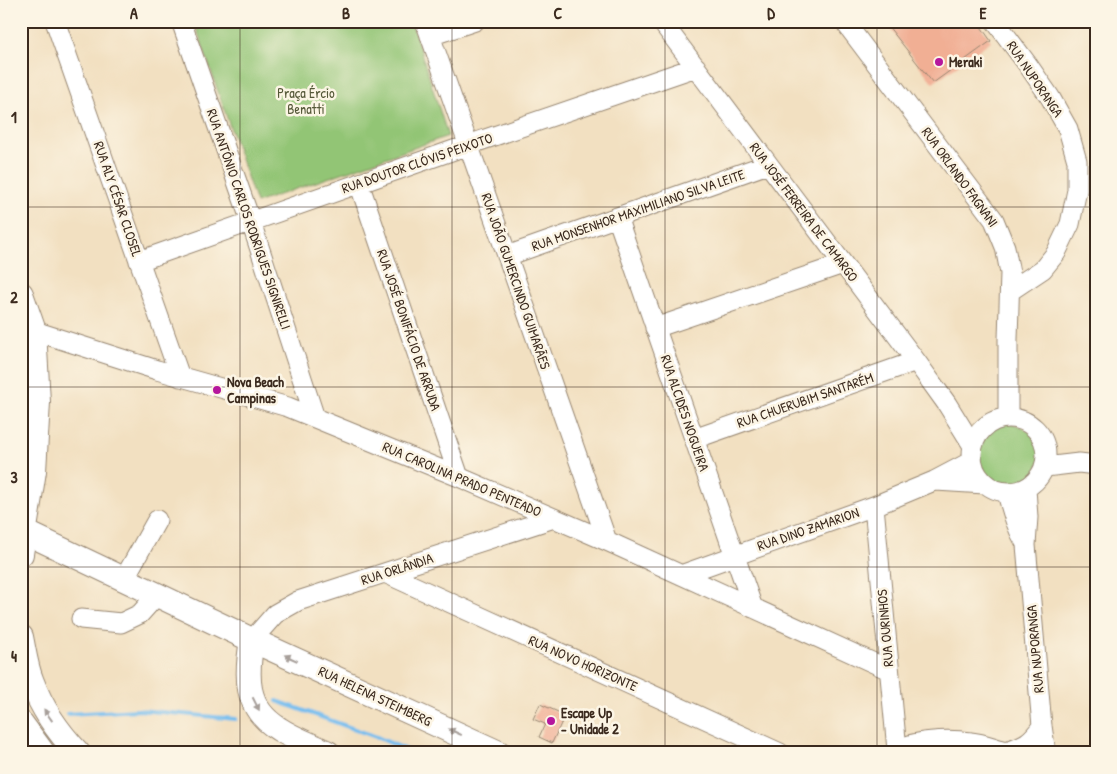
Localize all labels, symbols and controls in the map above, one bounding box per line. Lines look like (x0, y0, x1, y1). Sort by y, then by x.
text: A (130, 2, 138, 24)
text: B (342, 2, 350, 24)
text: C (554, 2, 563, 24)
text: D (767, 2, 775, 24)
text: E (979, 2, 987, 24)
street label: RUA NUPORANGA (1003, 37, 1068, 121)
place label: Meraki (949, 52, 983, 71)
marker: Meraki (933, 56, 945, 68)
park label: Praça Ércio Benatti (277, 83, 335, 118)
text: 1 (11, 106, 17, 128)
street label: RUA ANTÔNIO CARLOS RODRIGUES SIGNIRELLI (203, 106, 296, 332)
street label: RUA ORLANDO FAGNANI (918, 123, 1003, 231)
street label: RUA DOUTOR CLÓVIS PEIXOTO (339, 128, 495, 197)
street label: RUA JOSÉ FERREIRA DE CAMARGO (746, 138, 863, 285)
street label: RUA ALY CÉSAR CLOSEL (90, 139, 147, 259)
street label: RUA MONSENHOR MAXIMILIANO SILVA LEITE (529, 164, 747, 255)
street label: RUA JOÃO GUMERCINDO GUIMARÃES (477, 190, 556, 372)
street label: RUA JOSÉ BONIFÁCIO DE ARRUDA (373, 247, 446, 413)
text: 2 (10, 286, 18, 308)
street label: RUA ALCIDES NOGUEIRA (657, 352, 714, 474)
street label: RUA CHUERUBIM SANTARÉM (734, 367, 876, 432)
place label: Nova Beach Campinas (227, 372, 284, 409)
marker: Nova Beach Campinas (211, 384, 223, 396)
street label: RUA CAROLINA PRADO PENTEADO (380, 436, 545, 521)
text: 3 (10, 466, 18, 488)
street label: RUA DINO ZAMARION (754, 502, 861, 555)
street label: RUA ORLÂNDIA (358, 548, 435, 589)
street label: RUA OURINHOS (872, 588, 897, 667)
street label: RUA NUPORANGA (1021, 604, 1048, 694)
street label: RUA NOVO HORIZONTE (526, 630, 641, 695)
text: 4 (11, 645, 17, 667)
one-way arrow (284, 653, 298, 661)
street label: RUA HELENA STEIMBERG (316, 661, 435, 730)
one-way arrow (252, 697, 260, 711)
place label: Escape Up - Unidade 2 (561, 703, 619, 738)
one-way arrow (43, 708, 53, 721)
marker: Escape Up - Unidade 2 (545, 715, 557, 727)
one-way arrow (448, 728, 462, 736)

